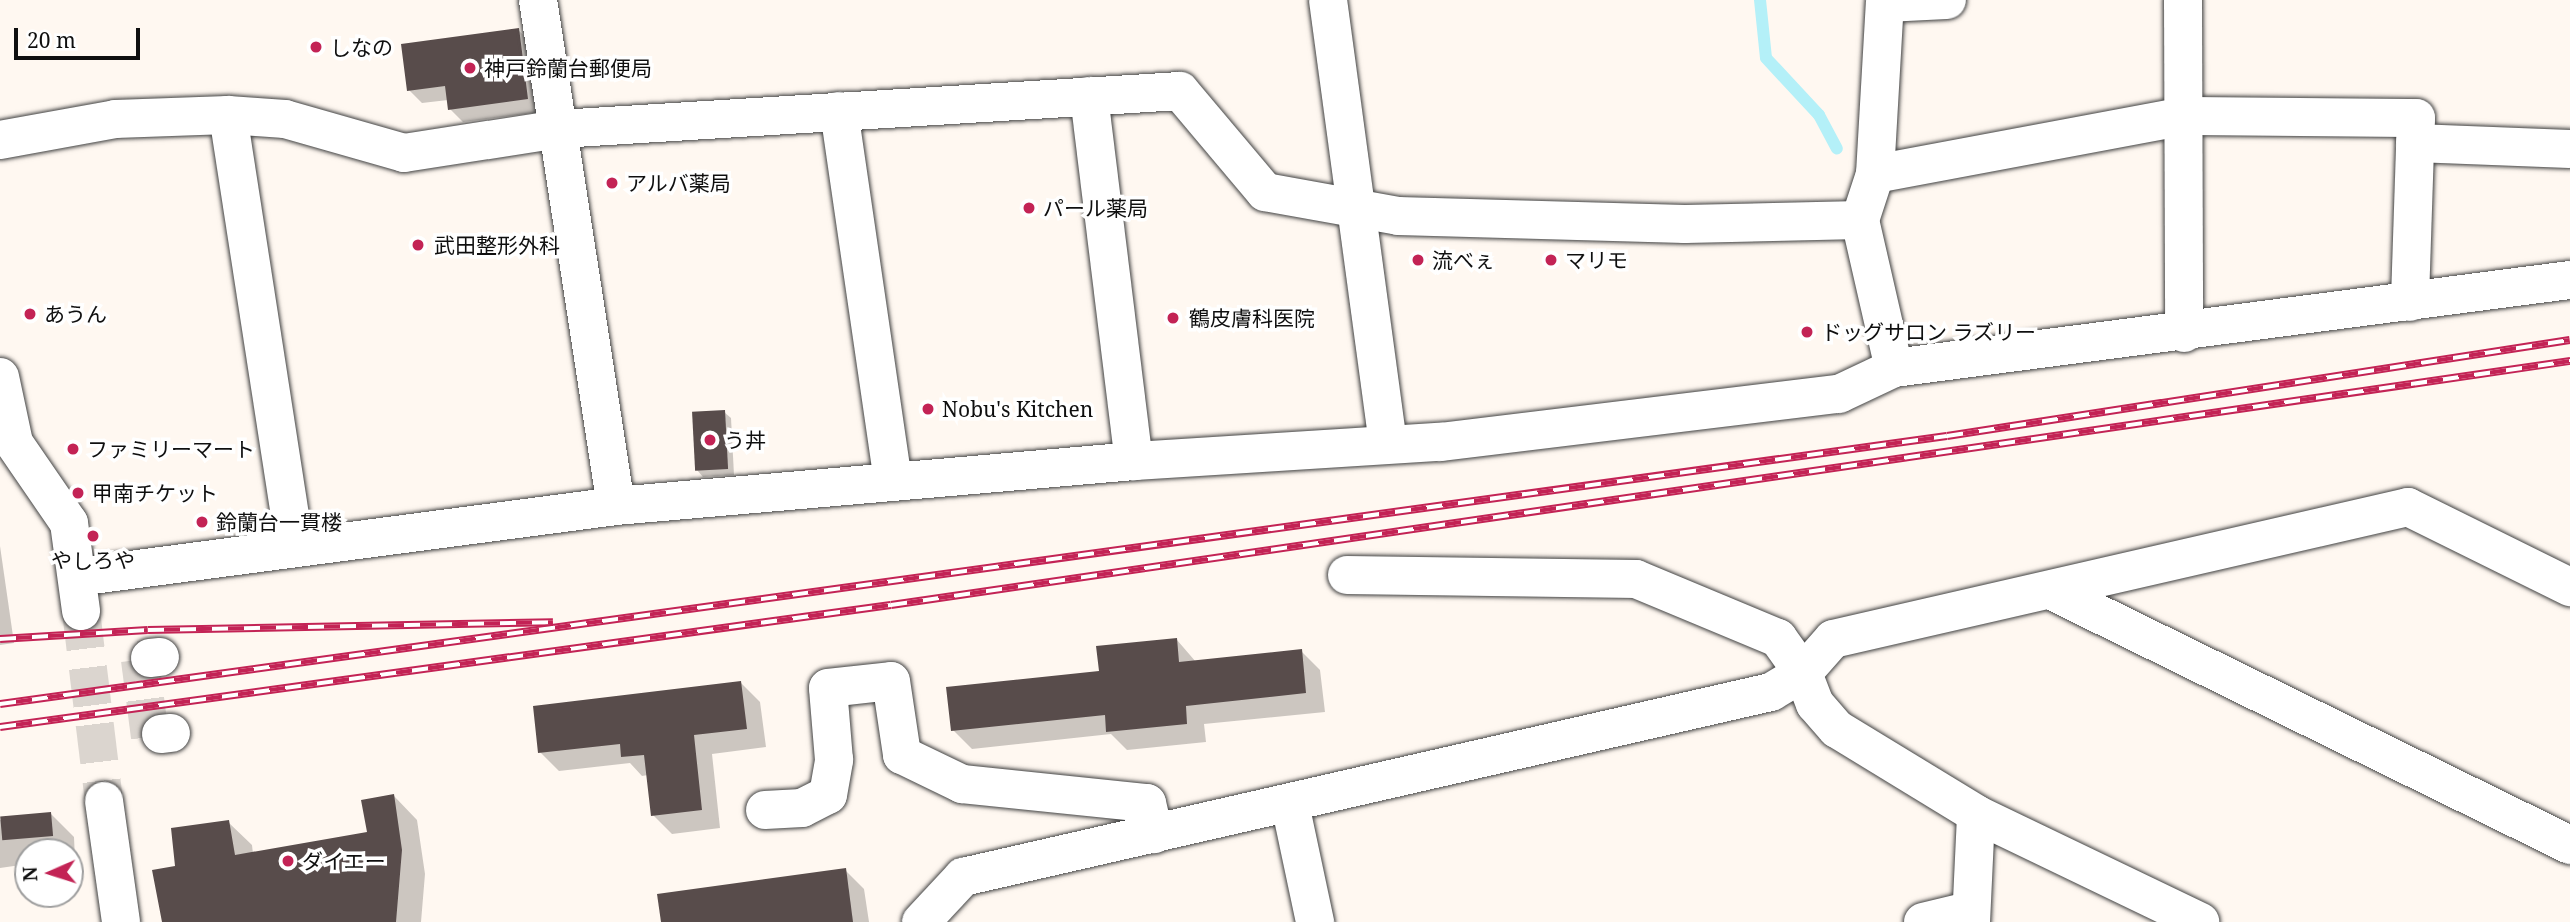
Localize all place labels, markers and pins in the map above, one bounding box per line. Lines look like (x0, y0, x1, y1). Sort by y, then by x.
place label: しなの (330, 34, 393, 60)
marker: しなの (308, 39, 324, 55)
place label: 神戸鈴蘭台郵便局 (484, 55, 652, 81)
marker: 神戸鈴蘭台郵便局 (462, 60, 478, 76)
place label: アルバ薬局 (626, 170, 731, 196)
marker: アルバ薬局 (604, 175, 620, 191)
place label: パール薬局 (1043, 195, 1148, 221)
marker: パール薬局 (1021, 200, 1037, 216)
place label: 武田整形外科 (434, 232, 560, 258)
marker: 武田整形外科 (408, 235, 428, 255)
place label: 流べぇ (1432, 247, 1495, 273)
place label: マリモ (1565, 247, 1628, 273)
marker: 流べぇ (1410, 252, 1426, 268)
marker: マリモ (1543, 252, 1559, 268)
place label: あうん (44, 301, 107, 327)
place label: 鶴皮膚科医院 (1189, 305, 1315, 331)
marker: あうん (22, 306, 38, 322)
marker: 鶴皮膚科医院 (1163, 308, 1183, 328)
place label: ドッグサロン ラズリー (1821, 319, 2036, 345)
marker: ドッグサロン ラズリー (1799, 324, 1815, 340)
place label: Nobu's Kitchen (942, 396, 1093, 422)
marker: Nobu's Kitchen (920, 401, 936, 417)
place label: う丼 (724, 427, 766, 453)
marker: う丼 (702, 432, 718, 448)
place label: ファミリーマート (87, 436, 255, 462)
marker: ファミリーマート (65, 441, 81, 457)
place label: 甲南チケット (92, 480, 218, 506)
marker: 甲南チケット (70, 485, 86, 501)
place label: 鈴蘭台一貫楼 (216, 509, 342, 535)
marker: 鈴蘭台一貫楼 (194, 514, 210, 530)
marker: やしろや (85, 528, 101, 544)
place label: やしろや (51, 547, 135, 573)
place label: ダイエー (302, 848, 386, 874)
marker: ダイエー (280, 853, 296, 869)

